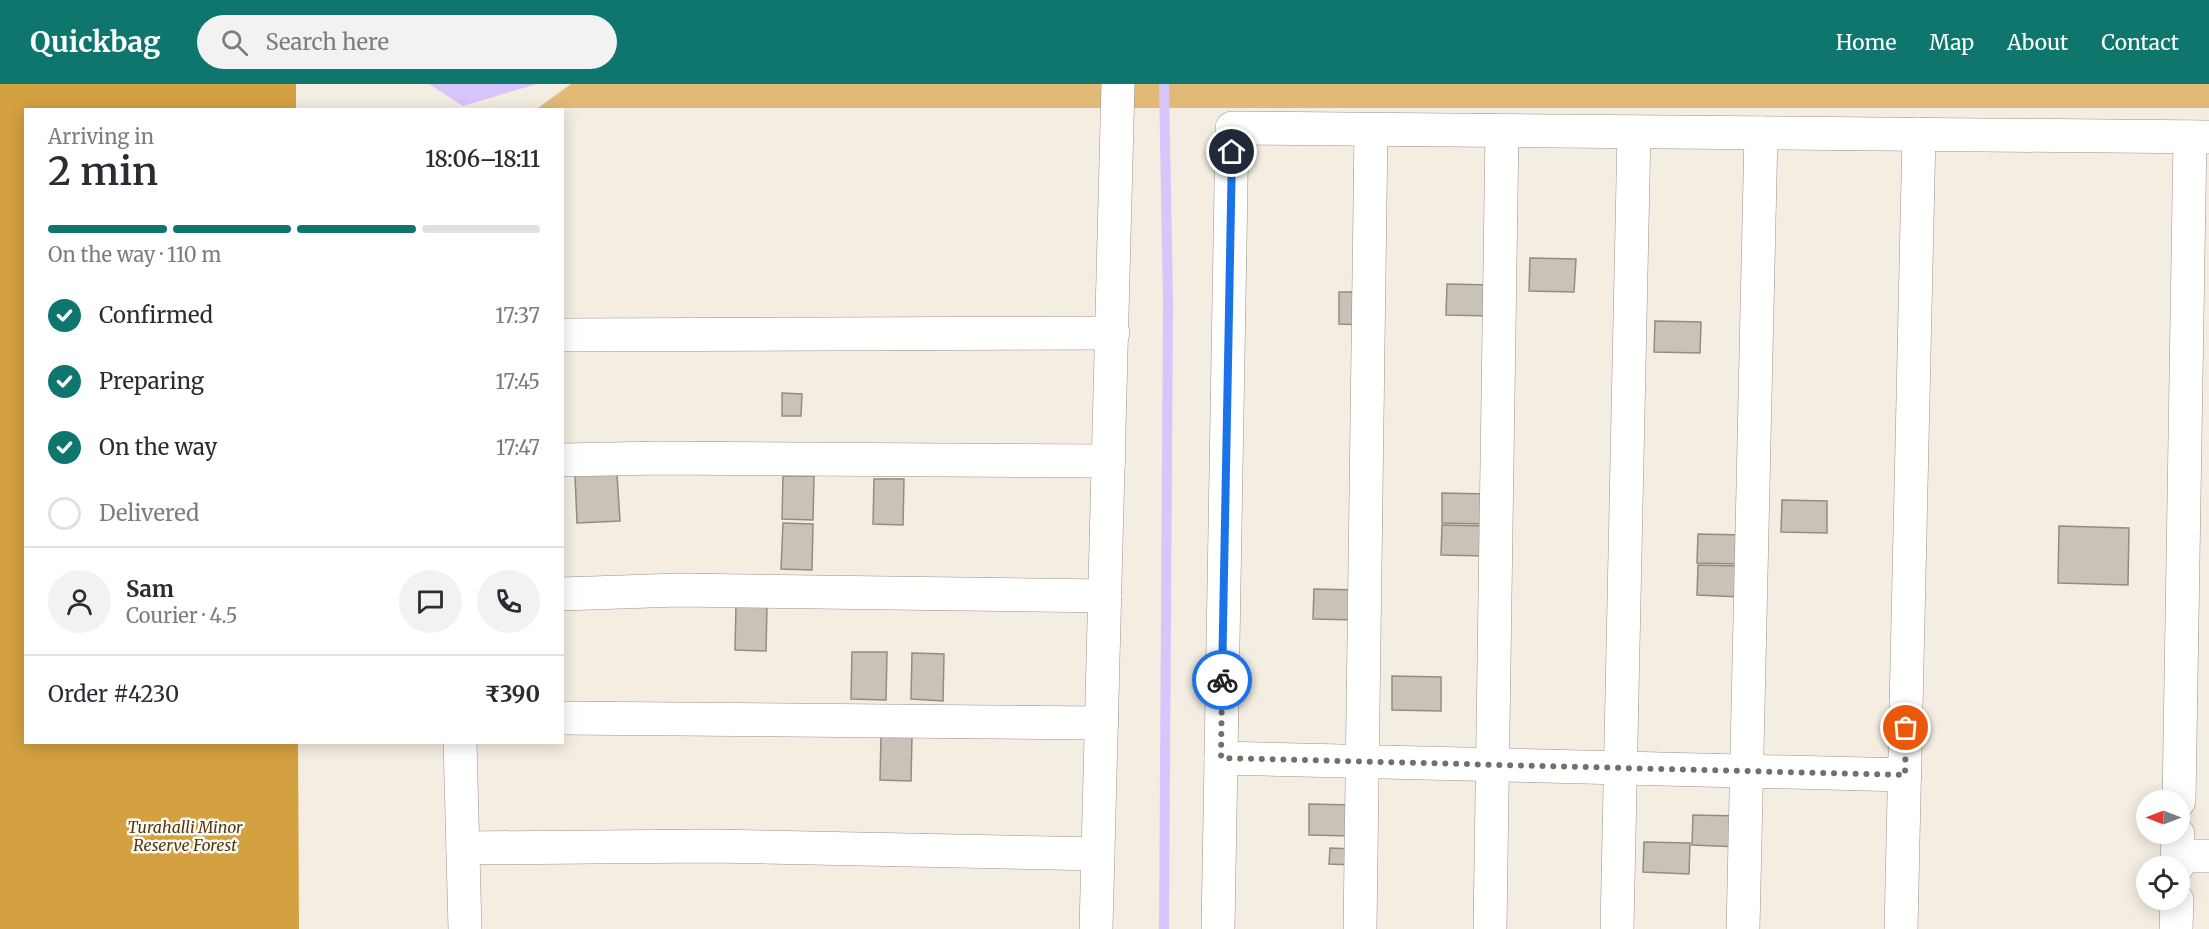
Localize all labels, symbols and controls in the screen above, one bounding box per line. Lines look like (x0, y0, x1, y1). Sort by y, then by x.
search box (197, 15, 617, 69)
text: Quickbag (30, 24, 161, 60)
icon: search (218, 26, 251, 59)
text: Search here (266, 28, 389, 56)
text: Home (1836, 29, 1896, 56)
text: Map (1929, 29, 1974, 56)
text: About (2007, 29, 2068, 56)
text: Contact (2101, 29, 2179, 56)
text: Arriving in (48, 124, 154, 149)
pin (1206, 126, 1257, 177)
icon: home (1215, 135, 1248, 168)
text: 18:06–18:11 (425, 145, 540, 173)
text: 2 min (48, 147, 158, 196)
text: On the way · 110 m (48, 242, 221, 267)
icon: check (48, 299, 81, 332)
text: Confirmed (99, 301, 213, 329)
text: 17:37 (495, 303, 540, 328)
icon: check (48, 365, 81, 398)
text: Preparing (99, 367, 204, 395)
text: 17:45 (495, 369, 540, 394)
icon: check (48, 431, 81, 464)
text: On the way (99, 433, 217, 461)
text: 17:47 (496, 435, 540, 460)
text: Delivered (99, 499, 199, 527)
button: person (48, 570, 111, 633)
button: chat (399, 570, 462, 633)
button: phone (477, 570, 540, 633)
text: Sam (126, 575, 174, 603)
text: Courier · 4.5 (126, 603, 238, 628)
courier (1192, 650, 1252, 710)
icon: bike (1206, 664, 1239, 697)
text: Order #4230 (48, 680, 179, 708)
text: ₹390 (485, 680, 540, 708)
pin (1880, 702, 1931, 753)
icon: bag (1889, 711, 1922, 744)
north arrow (2136, 790, 2190, 844)
map controls (2136, 790, 2190, 910)
park label: Turahalli Minor Reserve Forest (127, 817, 243, 855)
button: locate (2136, 856, 2190, 910)

